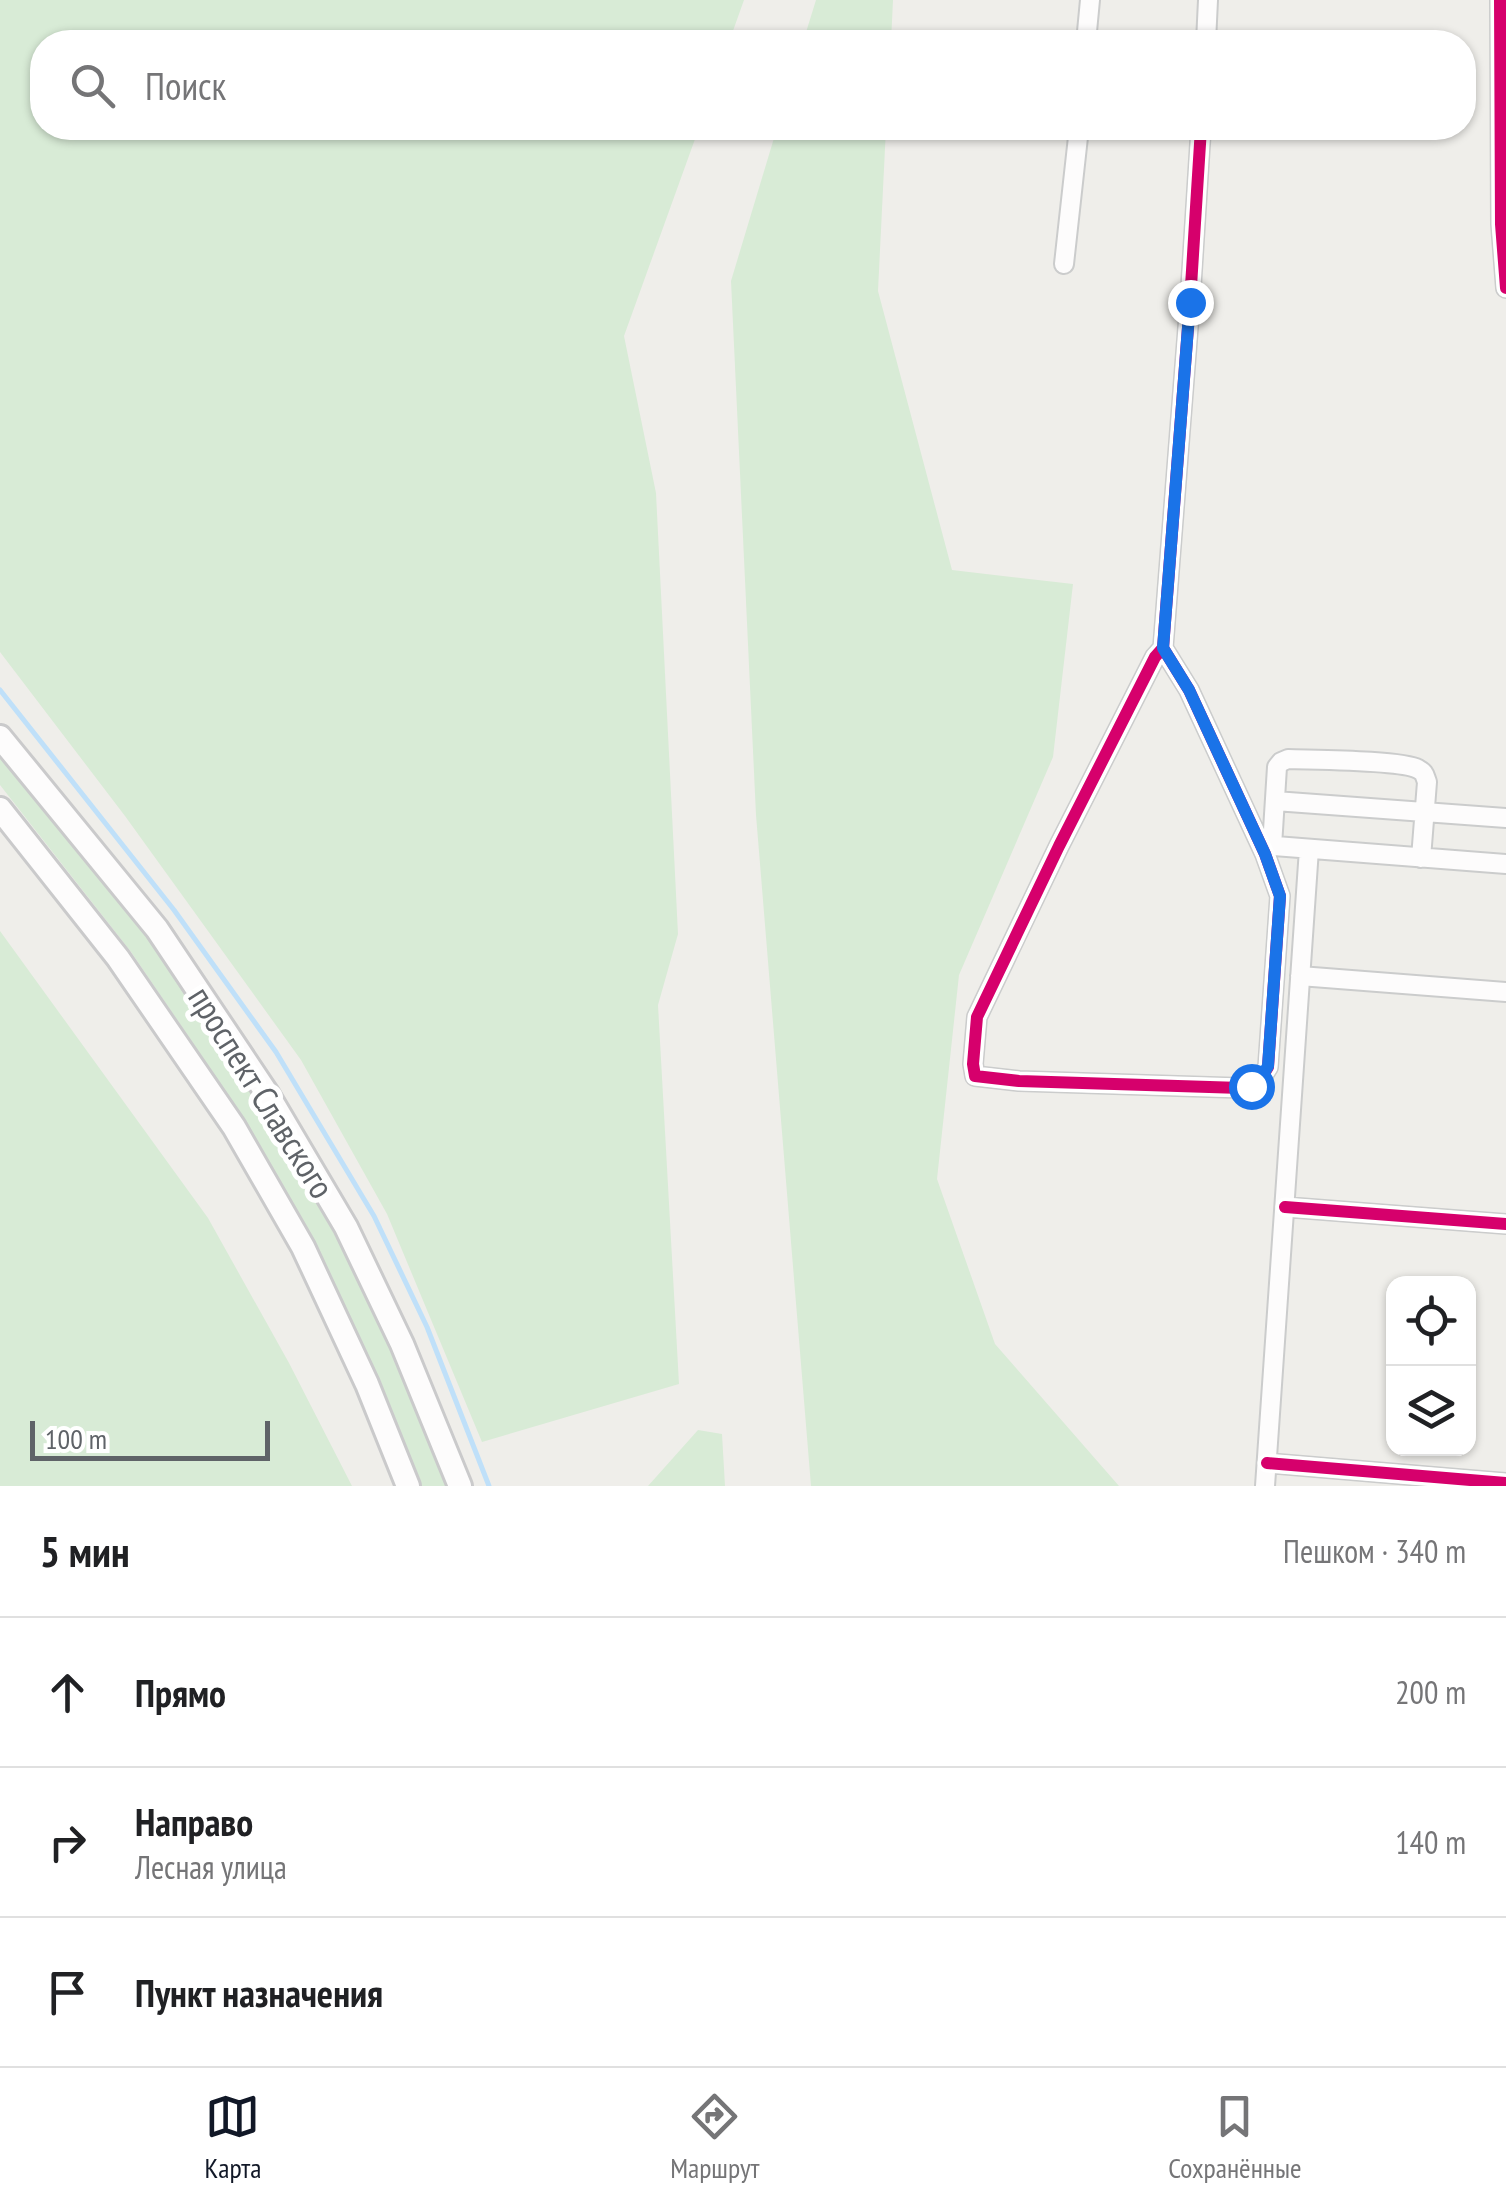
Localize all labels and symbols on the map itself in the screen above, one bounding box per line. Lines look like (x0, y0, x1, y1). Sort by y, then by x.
route end (1168, 280, 1214, 326)
street label: проспект Славского (178, 977, 346, 1207)
route start (1229, 1064, 1275, 1110)
scale bar (30, 1416, 270, 1460)

